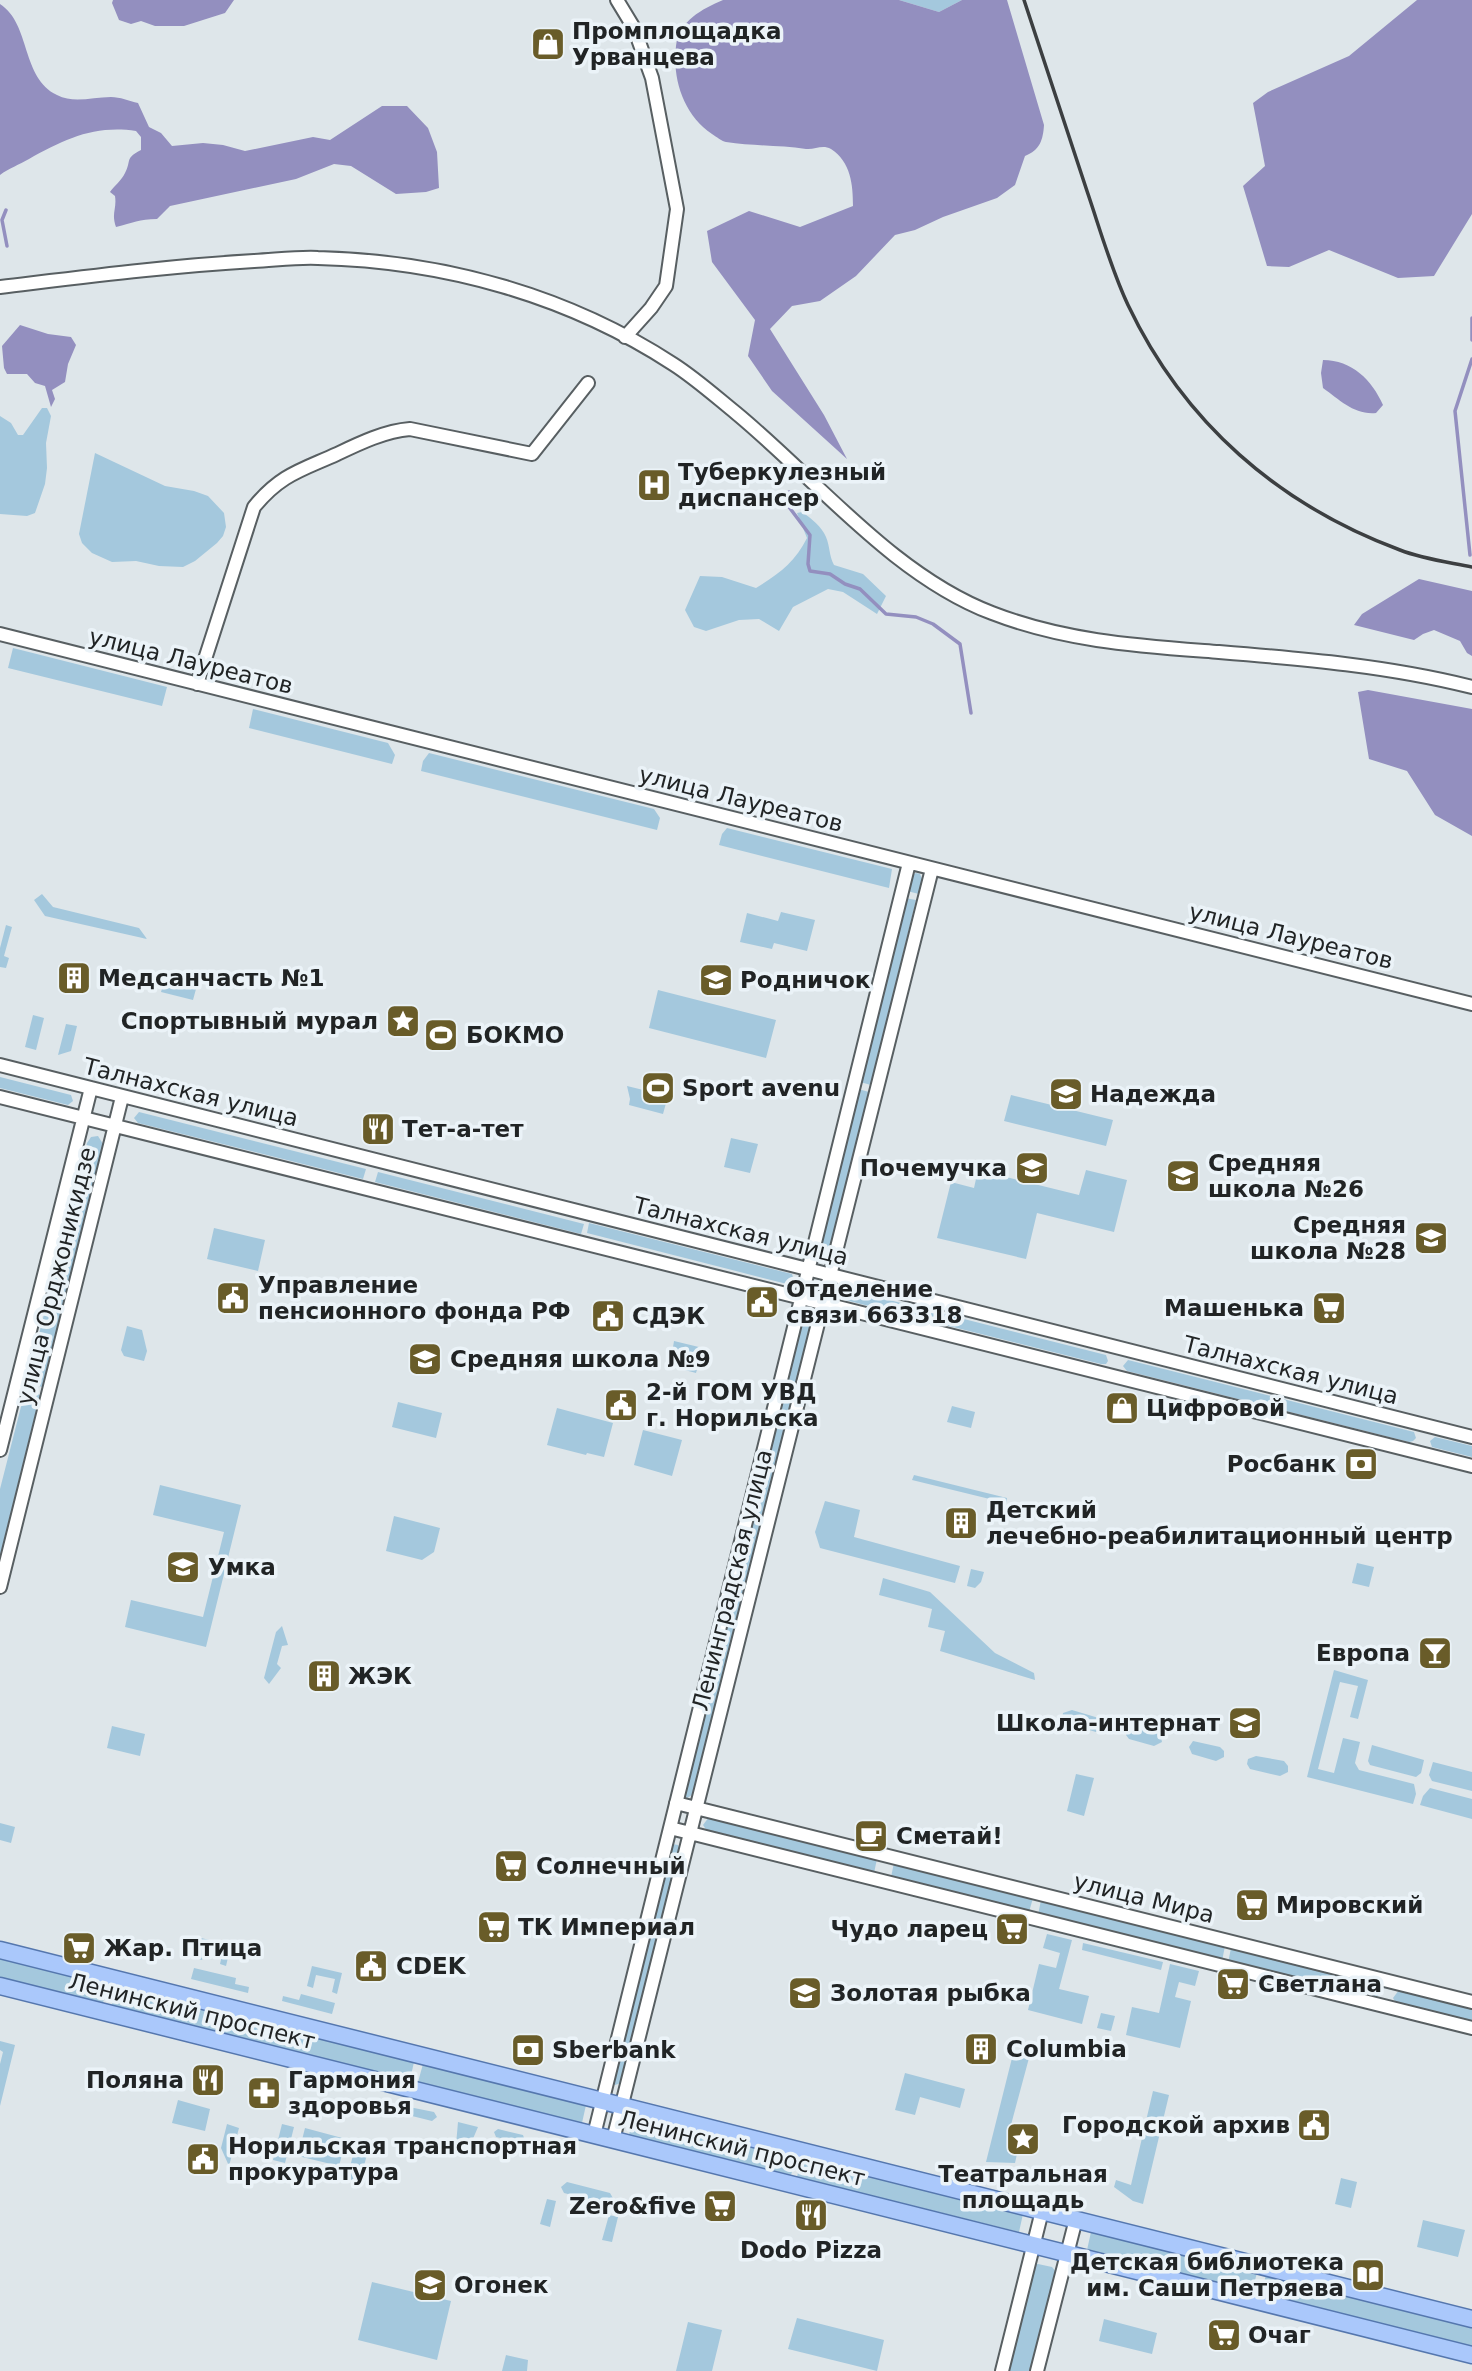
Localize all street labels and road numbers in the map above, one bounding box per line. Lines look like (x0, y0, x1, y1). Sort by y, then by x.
street label: улица Лауреатов (86, 623, 296, 699)
street label: улица Лауреатов (636, 761, 846, 837)
street label: улица Лауреатов (1186, 898, 1396, 974)
street label: Талнахская улица (80, 1052, 301, 1131)
street label: улица Орджоникидзе (11, 1144, 101, 1408)
street label: Талнахская улица (630, 1191, 851, 1270)
street label: Талнахская улица (1180, 1330, 1401, 1409)
street label: Ленинградская улица (687, 1447, 777, 1713)
street label: улица Мира (1071, 1868, 1217, 1928)
street label: Ленинский проспект (66, 1968, 318, 2054)
street label: Ленинский проспект (616, 2105, 868, 2191)

